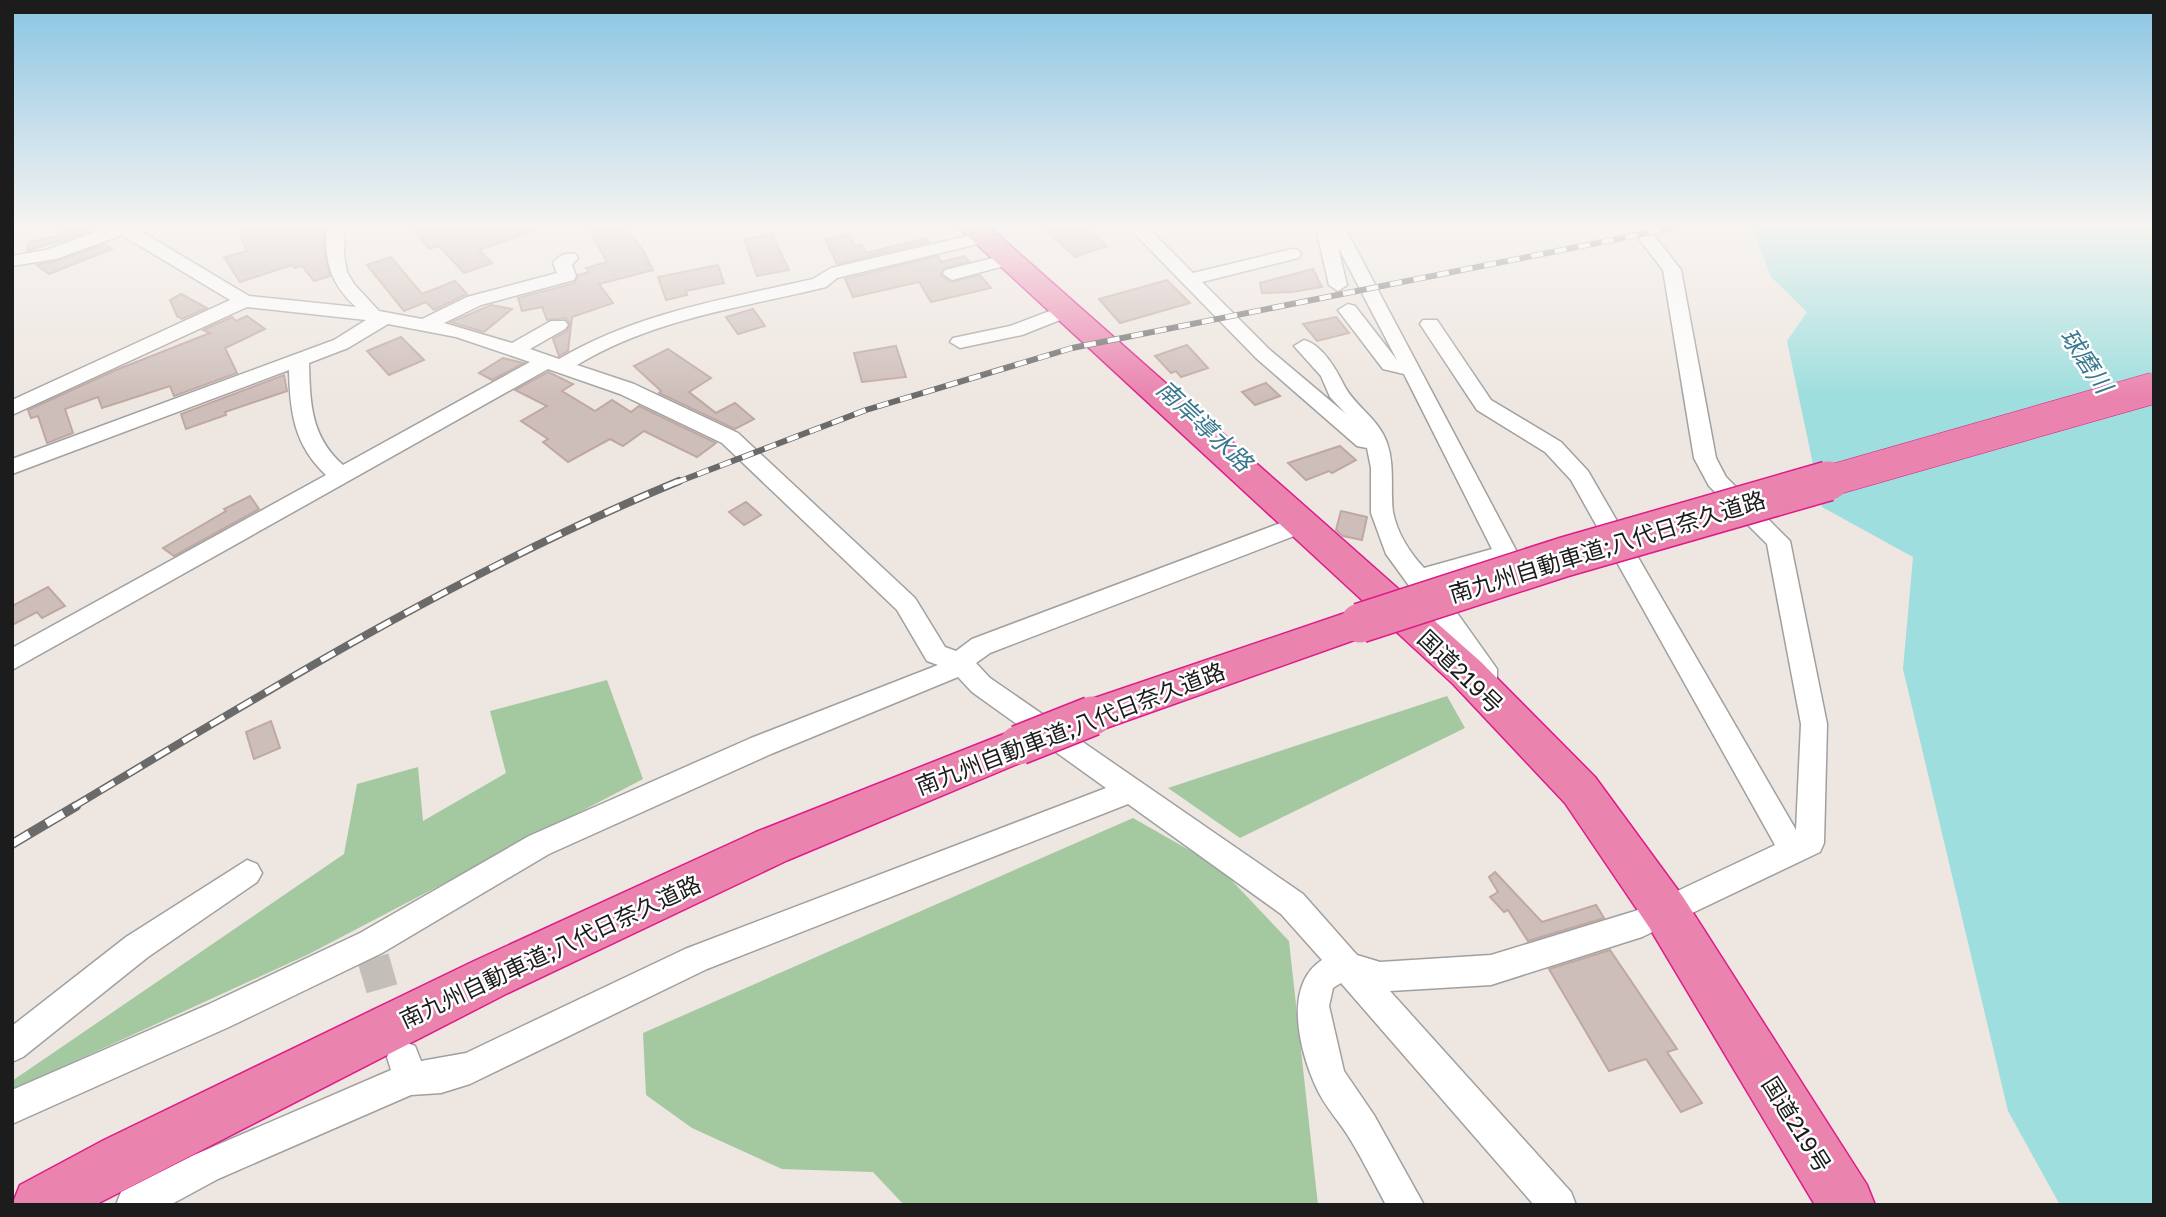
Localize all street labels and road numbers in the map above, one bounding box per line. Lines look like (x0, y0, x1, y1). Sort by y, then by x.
street label: 南九州自動車道;八代日奈久道路 (1446, 485, 1768, 607)
street label: 国道219号 (1413, 624, 1509, 718)
street label: 南九州自動車道;八代日奈久道路 (911, 656, 1229, 800)
street label: 南九州自動車道;八代日奈久道路 (395, 869, 705, 1033)
street label: 国道219号 (1757, 1071, 1837, 1177)

